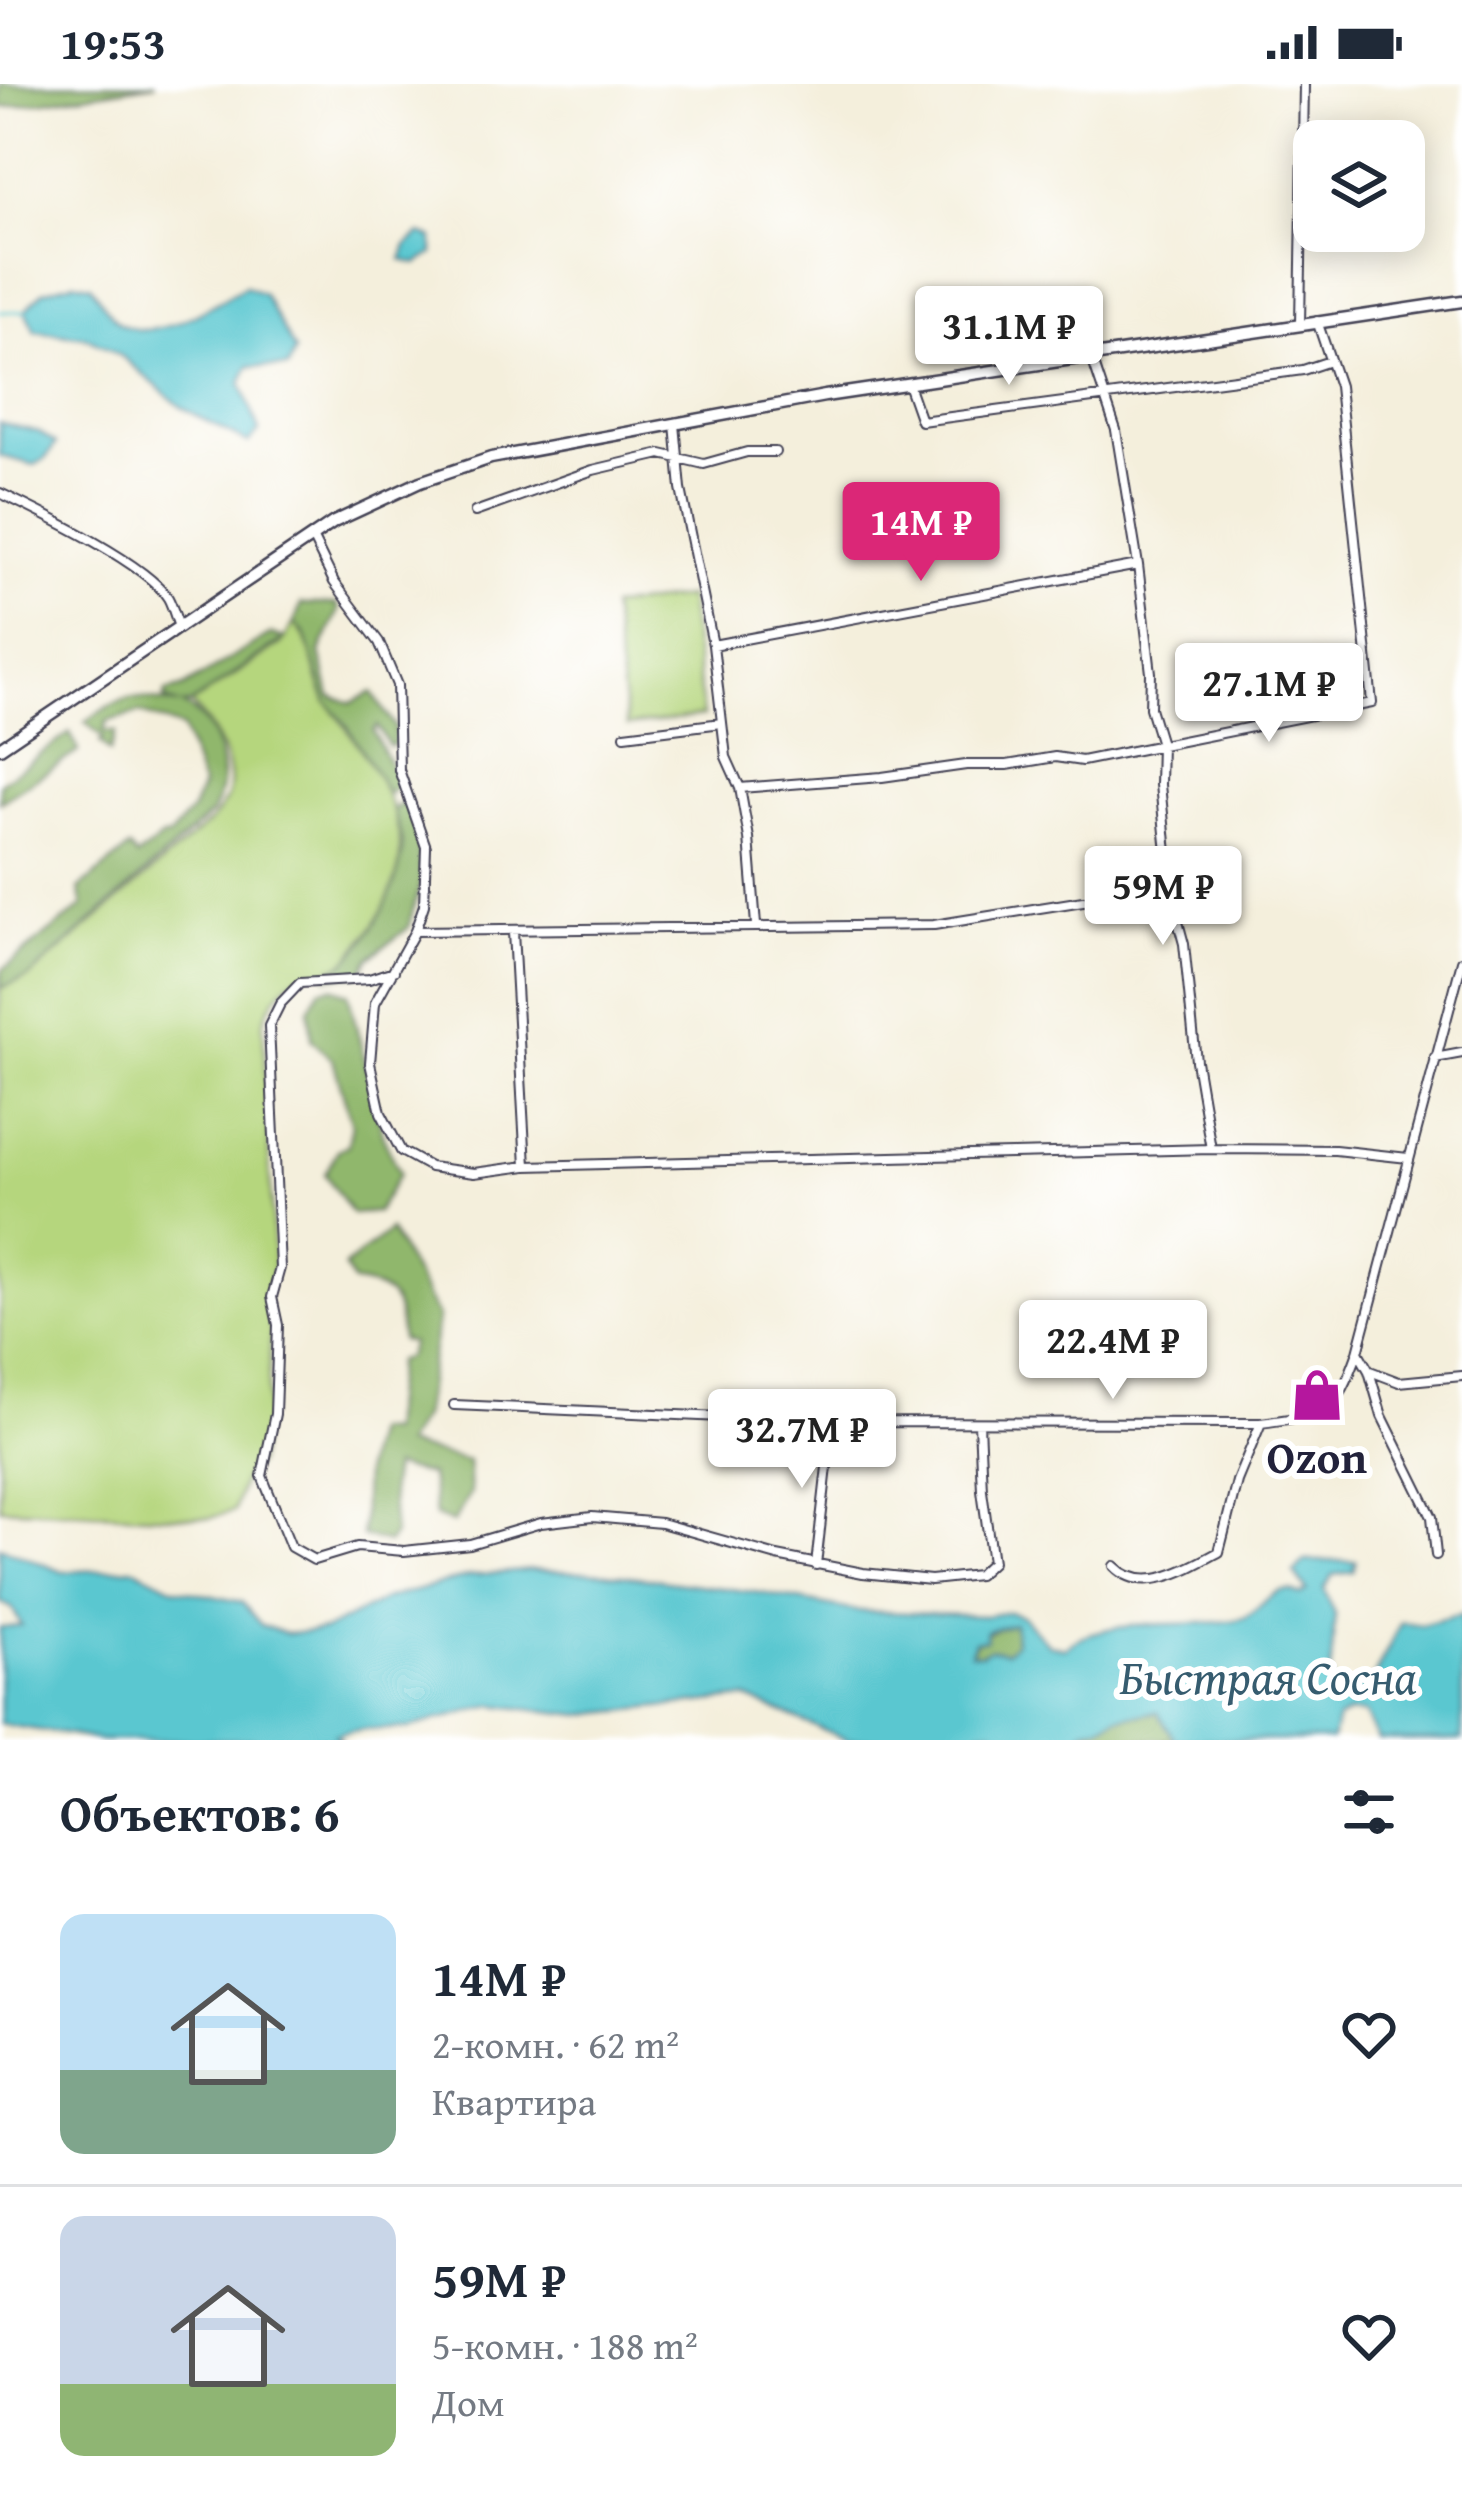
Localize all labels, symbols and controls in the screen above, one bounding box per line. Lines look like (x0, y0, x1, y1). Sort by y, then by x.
text: 19:53 (60, 10, 166, 75)
map controls (1293, 120, 1425, 252)
button: layers (1293, 120, 1425, 252)
pin: 31.1M ₽ (898, 286, 1120, 388)
text: 31.1M ₽ (942, 296, 1076, 353)
pin: 14M ₽ (837, 482, 1005, 584)
text: 14M ₽ (870, 492, 972, 549)
pin: 27.1M ₽ (1158, 643, 1380, 745)
text: 27.1M ₽ (1202, 653, 1336, 710)
pin: 59M ₽ (1079, 846, 1247, 948)
text: 59M ₽ (1112, 856, 1214, 913)
pin: 22.4M ₽ (1002, 1300, 1224, 1402)
text: 22.4M ₽ (1046, 1310, 1180, 1367)
shop icon: Ozon (1288, 1366, 1346, 1424)
pin: 32.7M ₽ (691, 1389, 913, 1491)
text: 32.7M ₽ (735, 1399, 869, 1456)
place label: Ozon (1267, 1424, 1368, 1489)
water label: Быстрая Сосна (1119, 1641, 1417, 1712)
text: Объектов: 6 (60, 1775, 340, 1850)
icon: filters (1336, 1779, 1402, 1845)
text: 14M ₽ (432, 1940, 566, 2015)
icon: home (156, 1962, 300, 2106)
icon: heart (1336, 2001, 1402, 2067)
text: 2-комн. · 62 m² (432, 2015, 679, 2072)
text: Квартира (432, 2072, 596, 2129)
text: 59M ₽ (432, 2241, 566, 2316)
icon: home (156, 2264, 300, 2408)
icon: heart (1336, 2303, 1402, 2369)
text: 5-комн. · 188 m² (432, 2316, 698, 2373)
text: Дом (432, 2373, 505, 2430)

